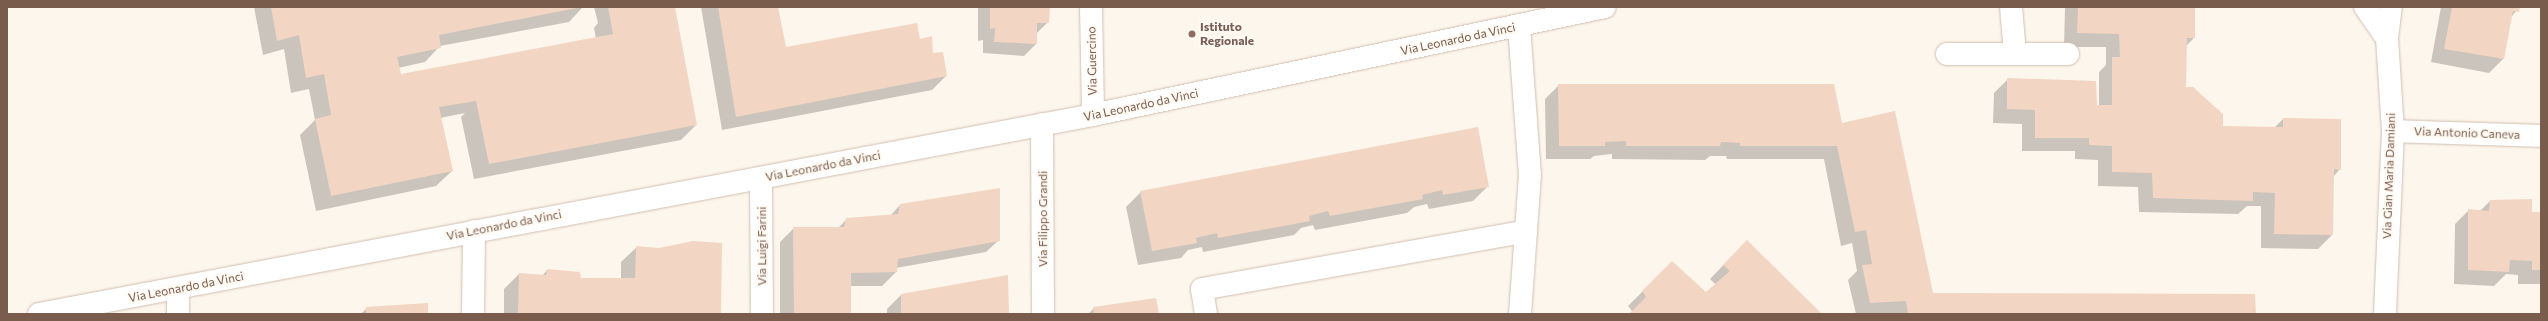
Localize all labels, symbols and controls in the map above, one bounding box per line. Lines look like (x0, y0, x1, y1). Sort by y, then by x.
place label: Istituto Regionale (1200, 20, 1254, 48)
street label: Via Leonardo da Vinci (1399, 20, 1517, 58)
street label: Via Guercino (1084, 26, 1100, 96)
marker: Istituto Regionale (1187, 29, 1197, 39)
street label: Via Leonardo da Vinci (1082, 86, 1200, 124)
street label: Via Gian Maria Damiani (2380, 113, 2398, 239)
street label: Via Antonio Caneva (2414, 124, 2520, 142)
street label: Via Leonardo da Vinci (764, 148, 882, 184)
street label: Via Filippo Grandi (1036, 171, 1050, 267)
street label: Via Luigi Farini (755, 206, 769, 286)
street label: Via Leonardo da Vinci (445, 207, 563, 243)
street label: Via Leonardo da Vinci (127, 269, 245, 305)

